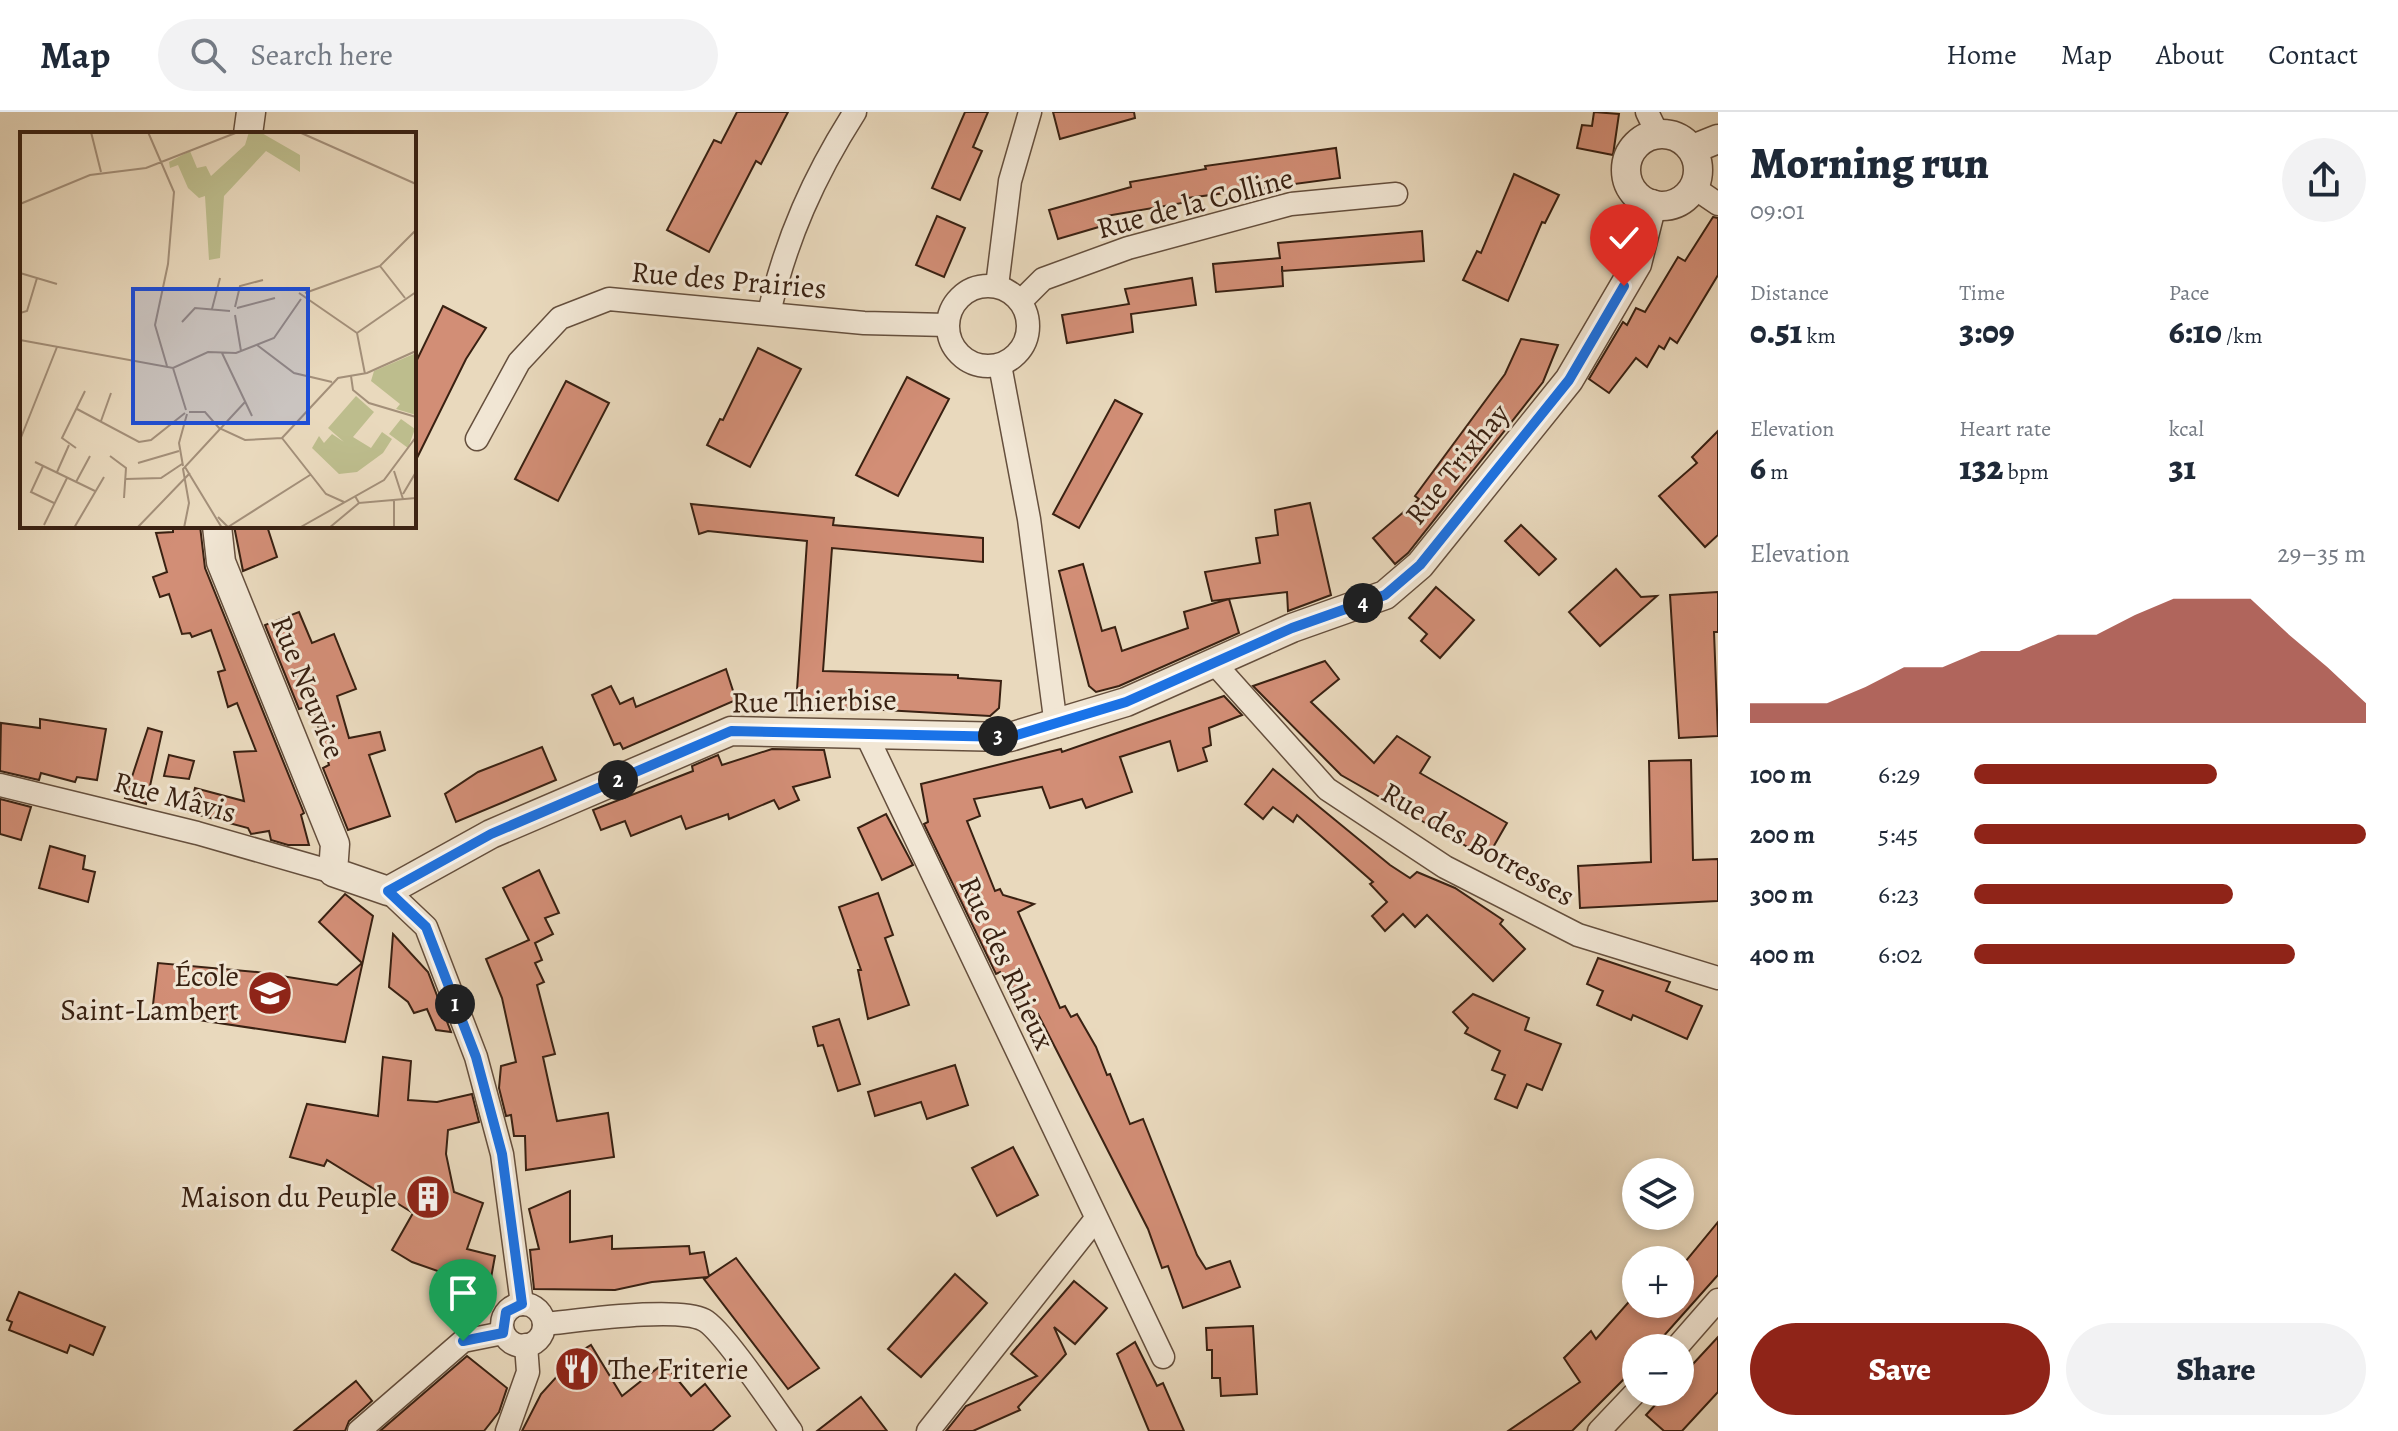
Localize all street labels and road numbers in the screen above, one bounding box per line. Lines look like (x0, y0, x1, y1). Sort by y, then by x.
street label: Rue de la Colline (1092, 158, 1298, 248)
street label: Rue des Prairies (630, 252, 828, 308)
street label: Rue Trixhay (1396, 394, 1519, 533)
street label: Rue Neuvice (261, 609, 355, 765)
street label: Rue Thierbise (731, 680, 897, 722)
street label: Rue Mâvis (109, 761, 241, 833)
street label: Rue des Botresses (1374, 772, 1582, 916)
street label: Rue des Rhieux (949, 870, 1065, 1056)

